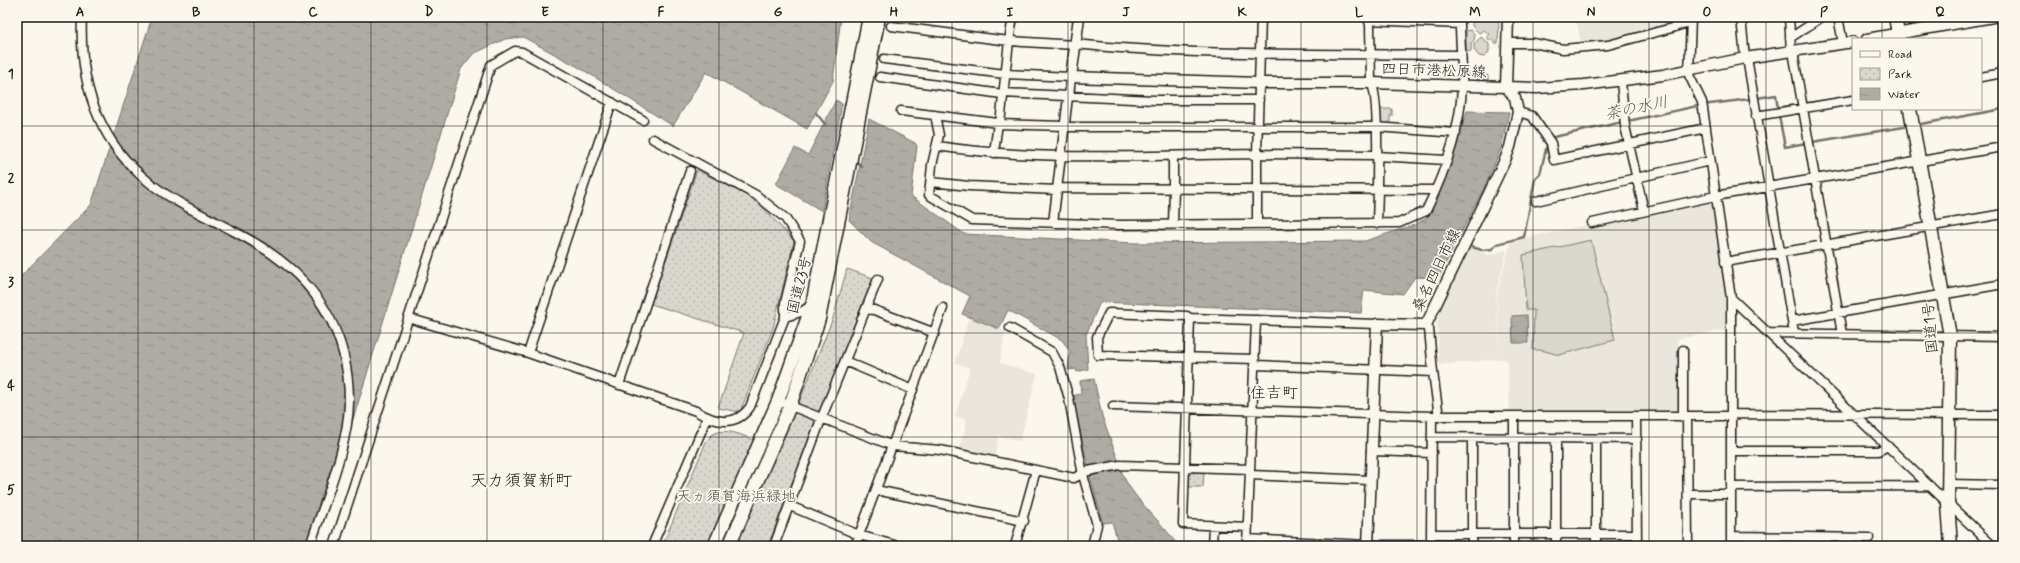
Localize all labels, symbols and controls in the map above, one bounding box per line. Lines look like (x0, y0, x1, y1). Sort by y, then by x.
text: A (76, 4, 84, 21)
text: B (192, 4, 201, 21)
text: C (308, 4, 318, 21)
text: D (425, 4, 434, 21)
text: E (541, 4, 549, 21)
text: F (658, 4, 665, 21)
text: G (774, 4, 783, 21)
text: H (890, 4, 899, 21)
text: I (1007, 4, 1014, 21)
text: J (1122, 4, 1130, 21)
text: K (1237, 4, 1247, 21)
text: L (1355, 4, 1364, 21)
text: M (1469, 4, 1481, 21)
text: N (1587, 4, 1596, 21)
text: O (1703, 4, 1712, 21)
text: P (1820, 4, 1828, 21)
text: Q (1935, 4, 1945, 21)
legend (1852, 38, 1982, 110)
text: Road (1888, 47, 1912, 63)
street label: 四日市港松原線 (1381, 59, 1487, 83)
text: 1 (8, 66, 14, 83)
text: Park (1888, 67, 1912, 83)
text: Water (1888, 87, 1920, 103)
water label: 茶の水川 (1603, 92, 1670, 125)
text: 2 (8, 170, 15, 187)
street label: 桑名四日市線 (1408, 226, 1466, 315)
street label: 国道23号 (783, 254, 817, 316)
text: 3 (8, 274, 14, 291)
street label: 国道1号 (1919, 301, 1943, 355)
text: 4 (7, 378, 15, 395)
district label: 住吉町 (1250, 383, 1298, 404)
district label: 天カ須賀新町 (470, 470, 572, 492)
text: 5 (7, 482, 15, 499)
park label: 天ヵ須賀海浜緑地 (676, 487, 796, 507)

